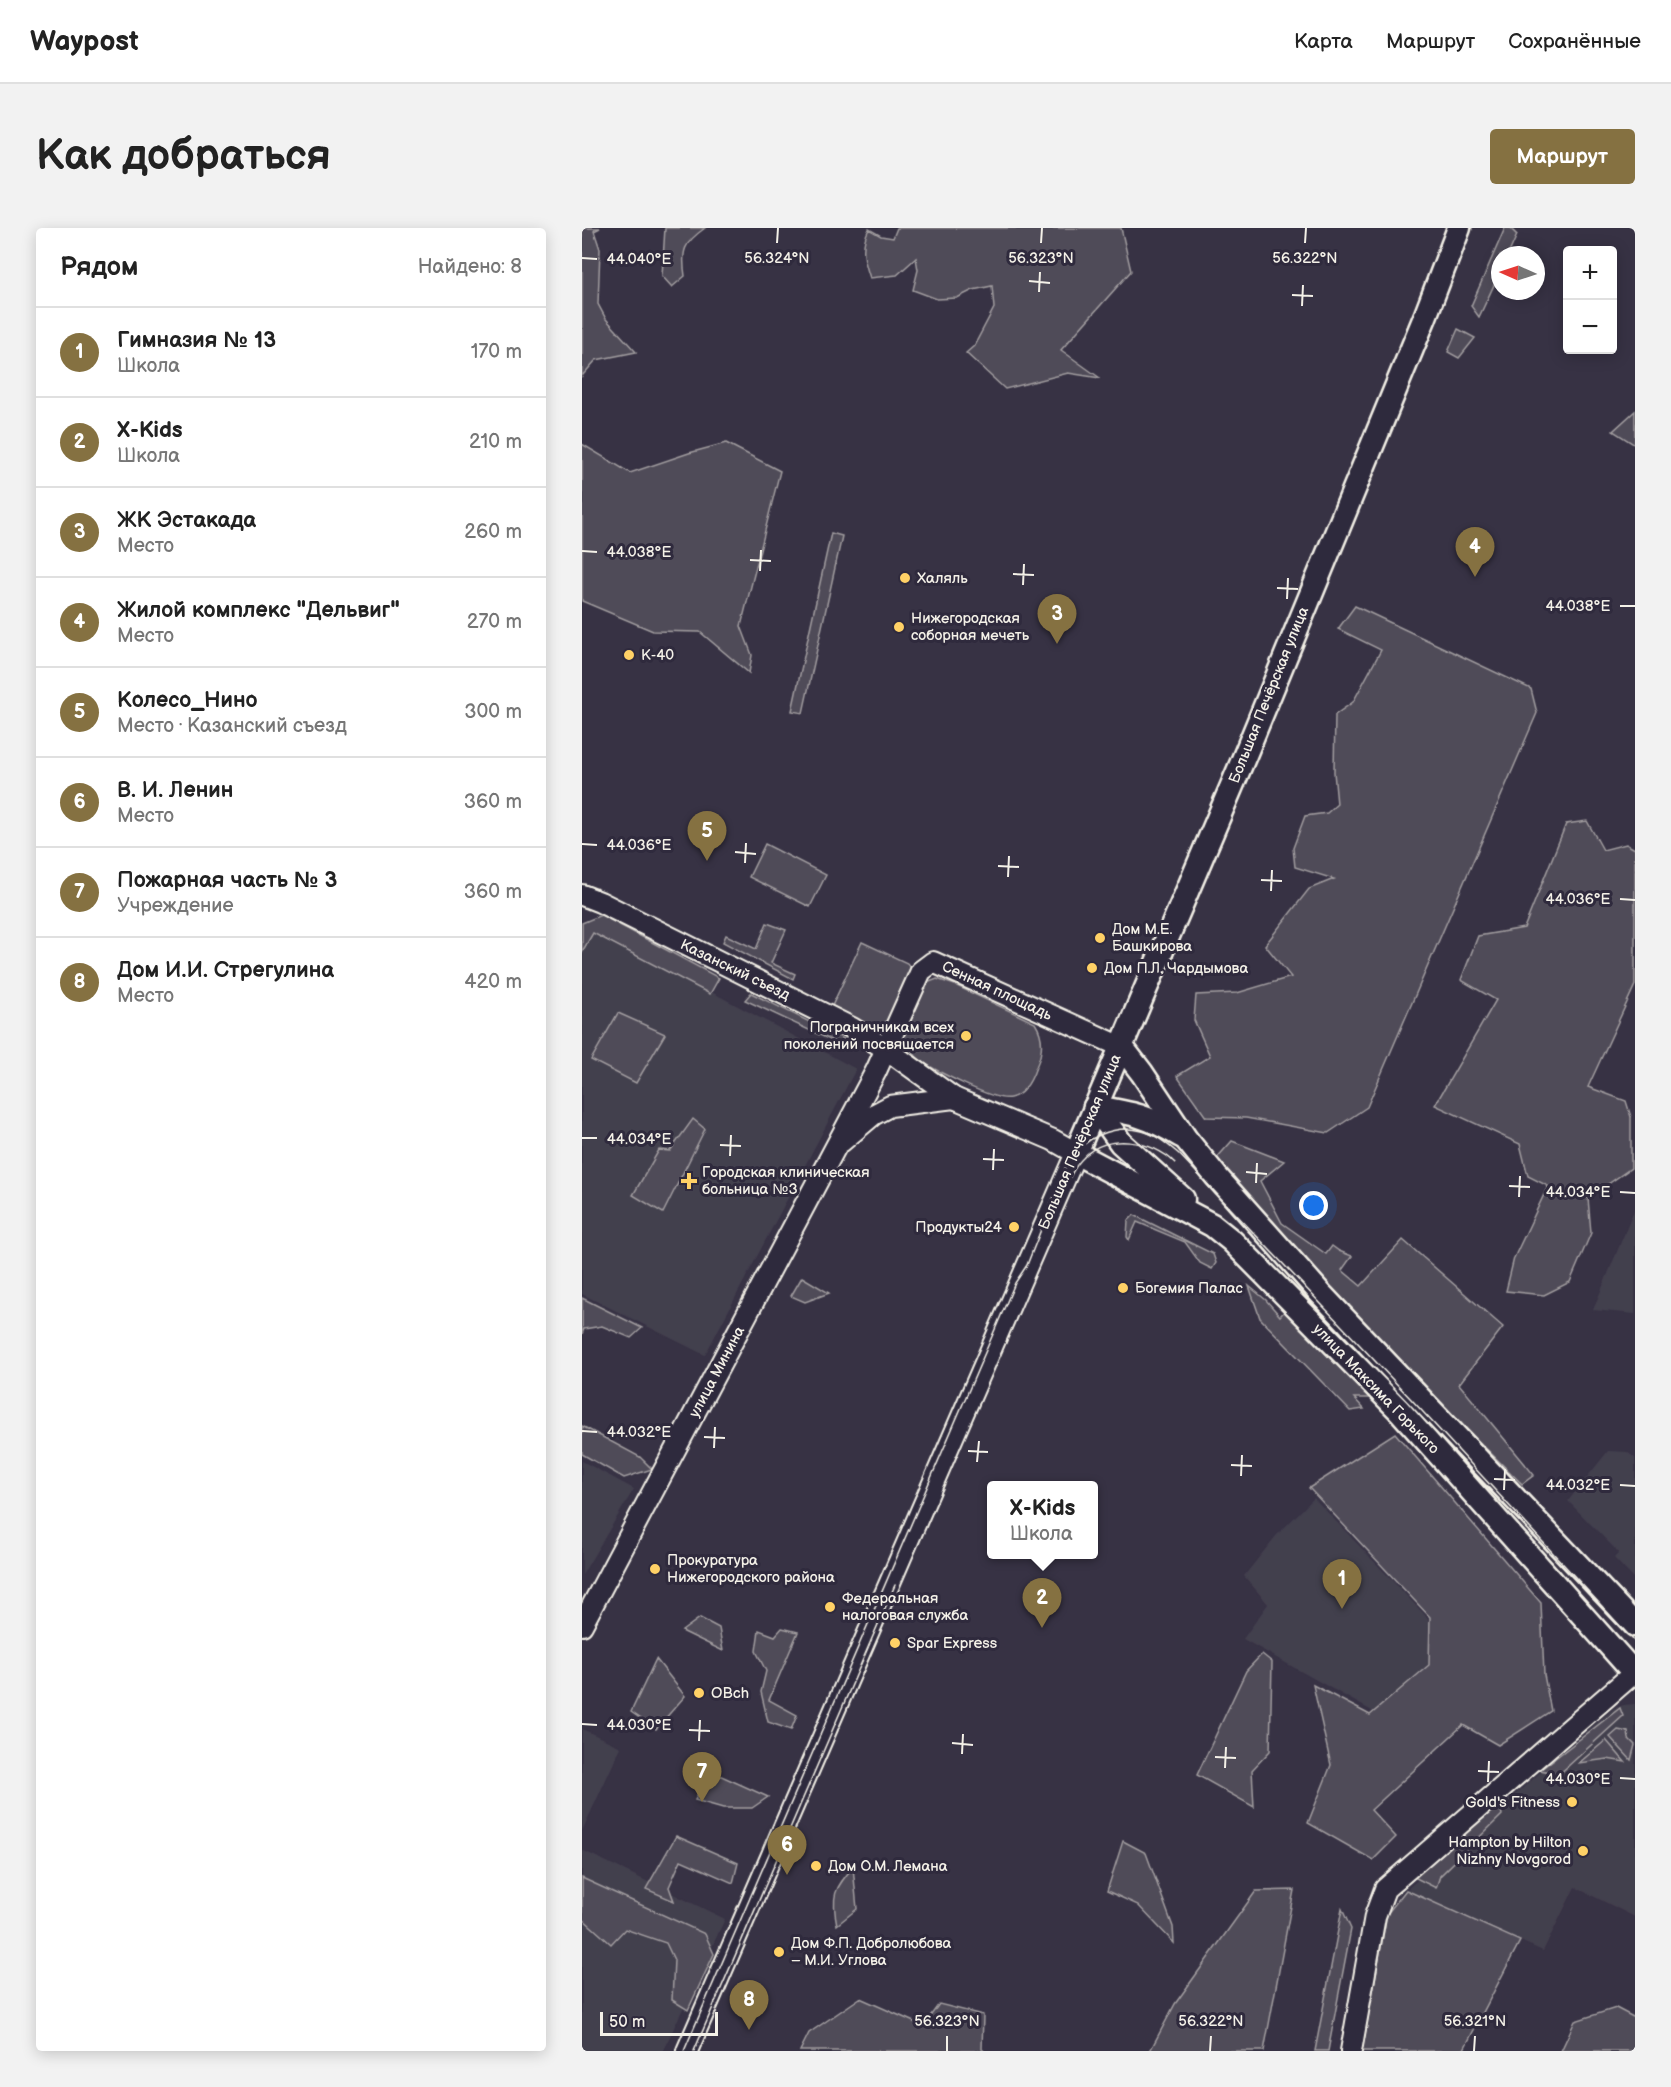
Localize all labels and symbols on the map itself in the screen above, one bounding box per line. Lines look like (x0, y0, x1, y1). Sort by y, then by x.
north arrow (1491, 246, 1545, 300)
text: 56.324°N (744, 249, 810, 268)
text: 56.323°N (1008, 249, 1074, 268)
text: 56.322°N (1272, 249, 1338, 268)
text: 44.040°E (607, 250, 672, 269)
pin: 4 (1456, 528, 1494, 577)
text: 44.038°E (607, 543, 672, 562)
place label: Халяль (917, 569, 968, 588)
marker: Халяль (898, 571, 912, 585)
pin: 3 (1038, 594, 1076, 644)
text: 44.038°E (1546, 597, 1611, 616)
street label: Большая Печёрская улица (1225, 604, 1313, 786)
place label: Нижегородская соборная мечеть (911, 609, 1030, 645)
marker: Нижегородская соборная мечеть (892, 620, 906, 634)
place label: К-40 (641, 646, 674, 665)
marker: К-40 (622, 648, 636, 662)
pin: 5 (688, 812, 726, 861)
text: 44.036°E (607, 836, 672, 855)
text: 44.036°E (1546, 890, 1611, 909)
place label: Дом М.Е. Башкирова (1112, 920, 1192, 956)
marker: Дом М.Е. Башкирова (1093, 931, 1107, 945)
street label: Казанский съезд (677, 935, 793, 1005)
street label: Сенная площадь (939, 957, 1056, 1025)
place label: Дом П.Л. Чардымова (1104, 959, 1248, 978)
marker: Дом П.Л. Чардымова (1085, 961, 1099, 975)
place label: Пограничникам всех поколений посвящается (784, 1018, 954, 1054)
marker: Пограничникам всех поколений посвящается (959, 1029, 973, 1043)
street label: Большая Печёрская улица (1034, 1051, 1126, 1233)
text: 44.034°E (607, 1130, 671, 1149)
place label: Городская клиническая больница №3 (702, 1163, 870, 1199)
marker: Городская клиническая больница №3 (680, 1172, 698, 1190)
text: 44.034°E (1546, 1183, 1610, 1202)
your location (1299, 1191, 1328, 1220)
place label: Продукты24 (915, 1218, 1002, 1237)
marker: Продукты24 (1007, 1220, 1021, 1234)
place label: Богемия Палас (1135, 1279, 1244, 1298)
marker: Богемия Палас (1116, 1281, 1130, 1295)
street label: улица Максима Горького (1309, 1320, 1443, 1458)
street label: улица Минина (685, 1323, 749, 1421)
text: 44.032°E (607, 1423, 671, 1442)
text: 44.032°E (1546, 1476, 1610, 1495)
place label: Прокуратура Нижегородского района (667, 1551, 835, 1587)
pin: 1 (1322, 1560, 1362, 1609)
marker: Прокуратура Нижегородского района (648, 1562, 662, 1576)
pin: 2 (1022, 1578, 1062, 1628)
place label: Федеральная налоговая служба (842, 1589, 969, 1625)
marker: Федеральная налоговая служба (823, 1600, 837, 1614)
place label: Spar Express (907, 1634, 998, 1653)
marker: Spar Express (888, 1636, 902, 1650)
place label: OBch (711, 1684, 749, 1703)
marker: OBch (692, 1686, 706, 1700)
text: 44.030°E (607, 1716, 672, 1735)
pin: 7 (682, 1752, 722, 1802)
text: 44.030°E (1546, 1770, 1611, 1789)
place label: Gold's Fitness (1465, 1793, 1561, 1812)
marker: Gold's Fitness (1565, 1795, 1579, 1809)
pin: 6 (768, 1826, 806, 1875)
place label: Hampton by Hilton Nizhny Novgorod (1448, 1833, 1571, 1869)
marker: Hampton by Hilton Nizhny Novgorod (1576, 1844, 1590, 1858)
place label: Дом О.М. Лемана (828, 1857, 948, 1876)
marker: Дом О.М. Лемана (809, 1859, 823, 1873)
place label: Дом Ф.П. Добролюбова – М.И. Углова (791, 1934, 952, 1970)
marker: Дом Ф.П. Добролюбова – М.И. Углова (772, 1945, 786, 1959)
pin: 8 (730, 1980, 768, 2030)
scale bar (600, 2009, 718, 2036)
text: 56.323°N (914, 2012, 980, 2031)
text: 56.322°N (1178, 2012, 1244, 2031)
text: 56.321°N (1444, 2012, 1506, 2031)

